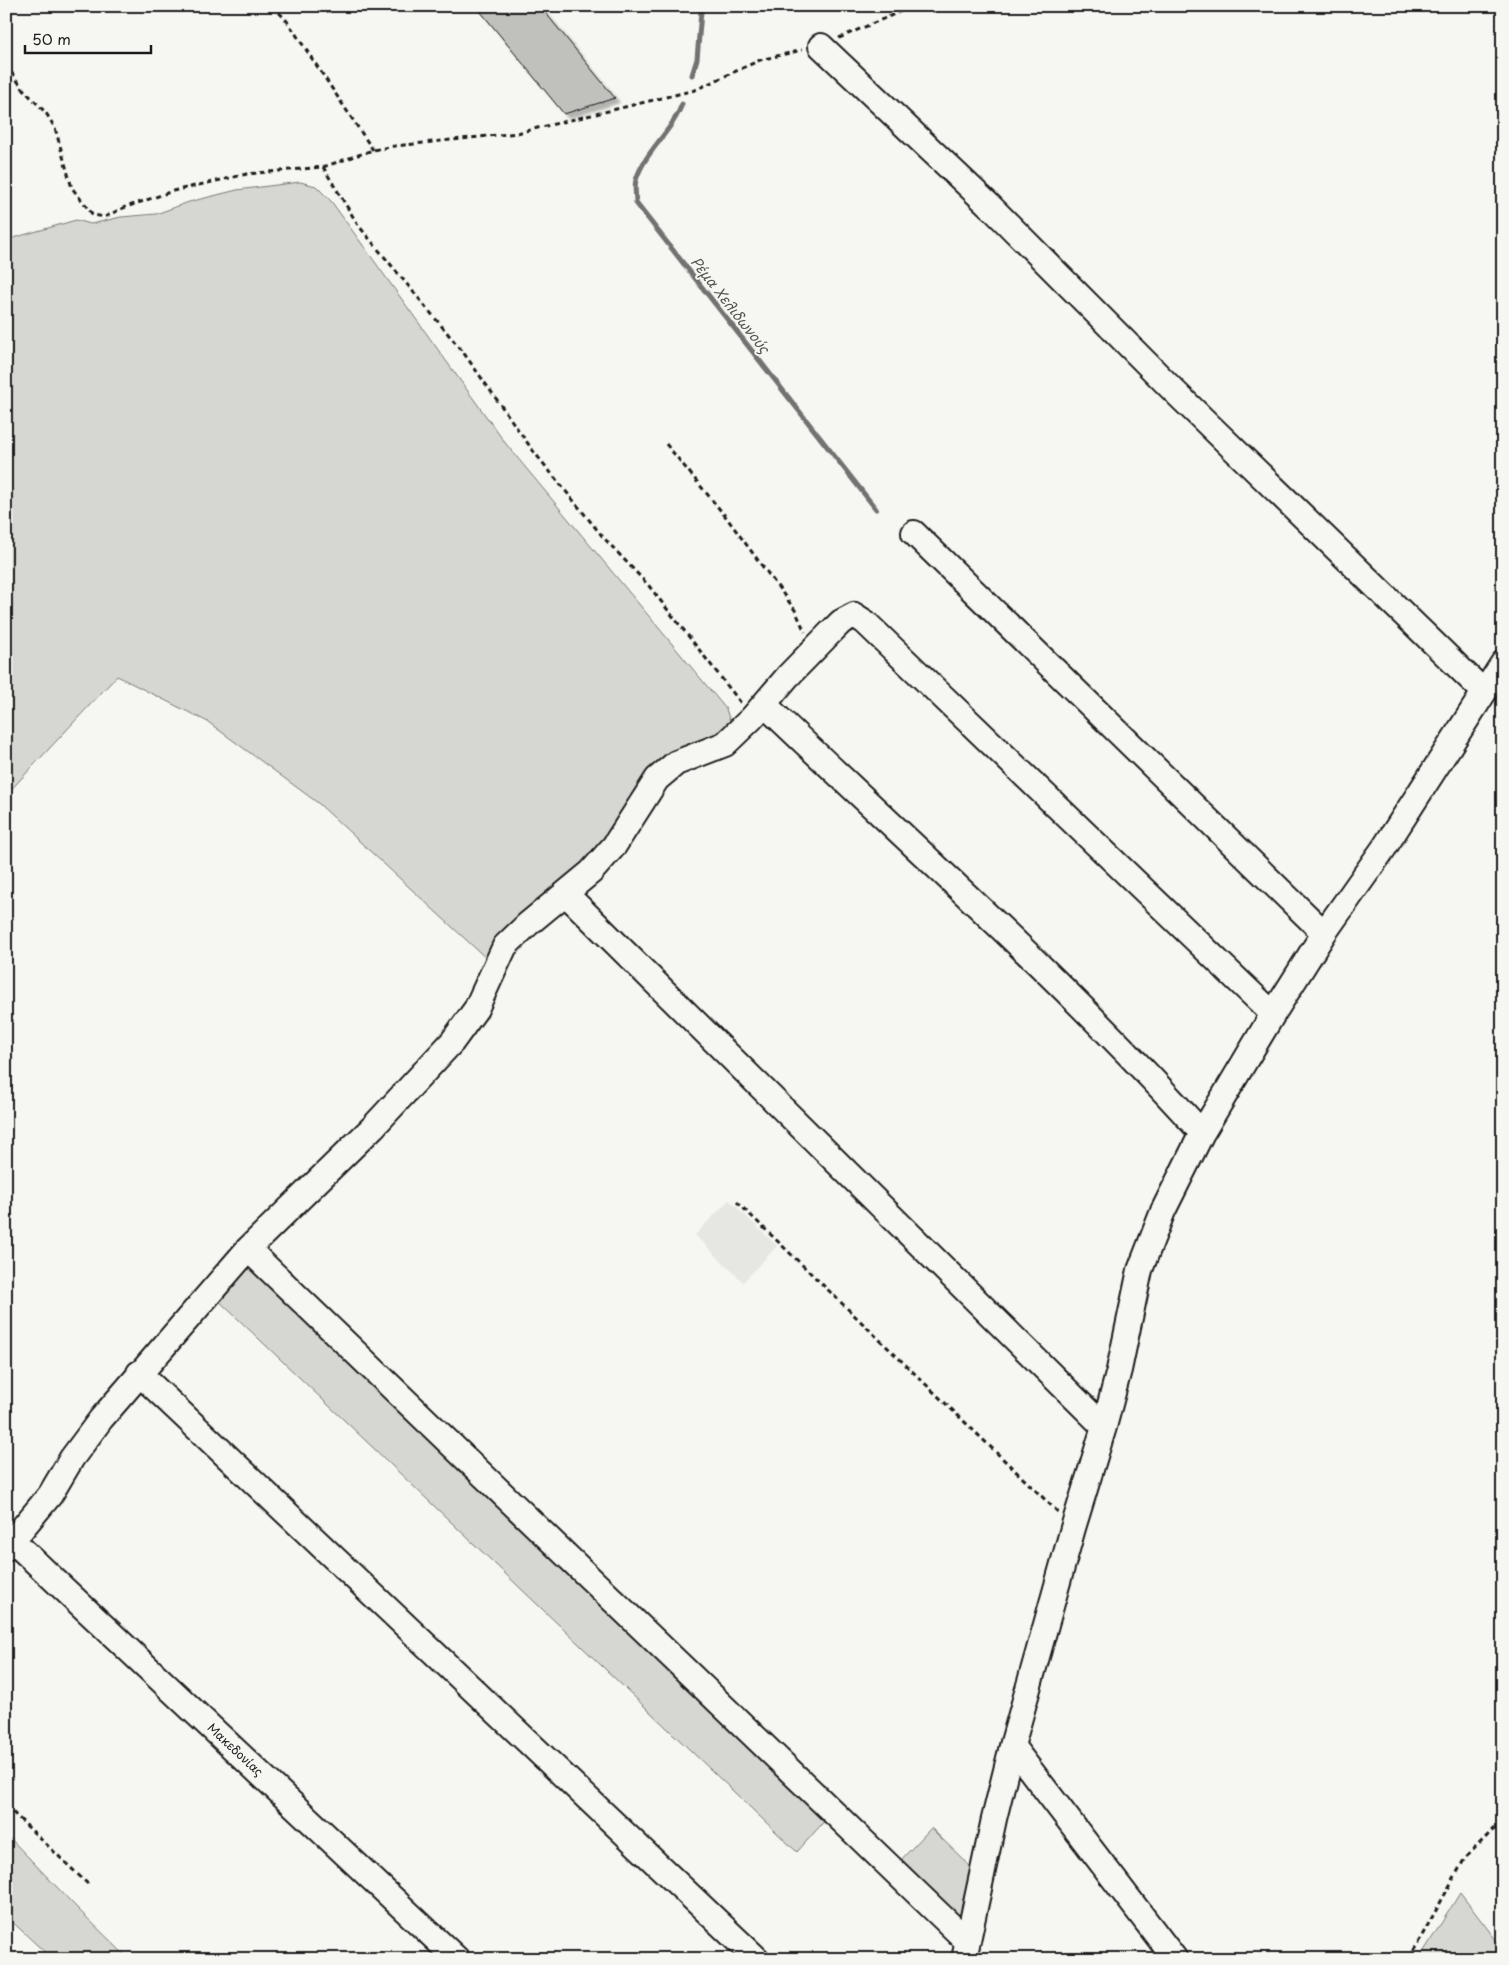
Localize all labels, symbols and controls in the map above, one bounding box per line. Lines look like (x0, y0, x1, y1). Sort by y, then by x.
scale bar (25, 22, 151, 54)
text: 50 m (32, 27, 71, 50)
water label: Ρέμα Χελιδωνούς (686, 252, 776, 359)
street label: Μακεδονίας (204, 1719, 268, 1780)

